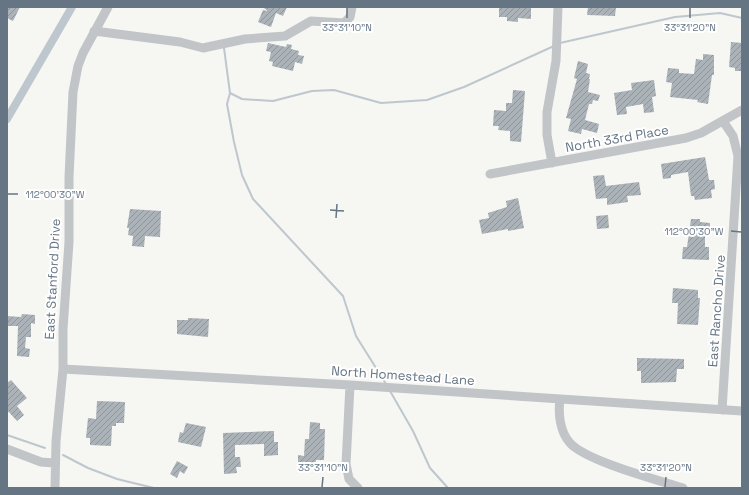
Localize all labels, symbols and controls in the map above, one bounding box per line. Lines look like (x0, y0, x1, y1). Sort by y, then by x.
text: 33°31'10"N (322, 21, 372, 34)
text: 33°31'20"N (664, 21, 716, 34)
street label: North 33rd Place (564, 121, 670, 156)
text: 112°00'30"W (26, 188, 85, 201)
street label: East Stanford Drive (41, 218, 64, 340)
text: 112°00'30"W (665, 225, 724, 238)
street label: East Rancho Drive (704, 254, 729, 368)
street label: North Homestead Lane (331, 362, 475, 389)
text: 33°31'10"N (298, 461, 348, 474)
text: 33°31'20"N (640, 461, 692, 474)

